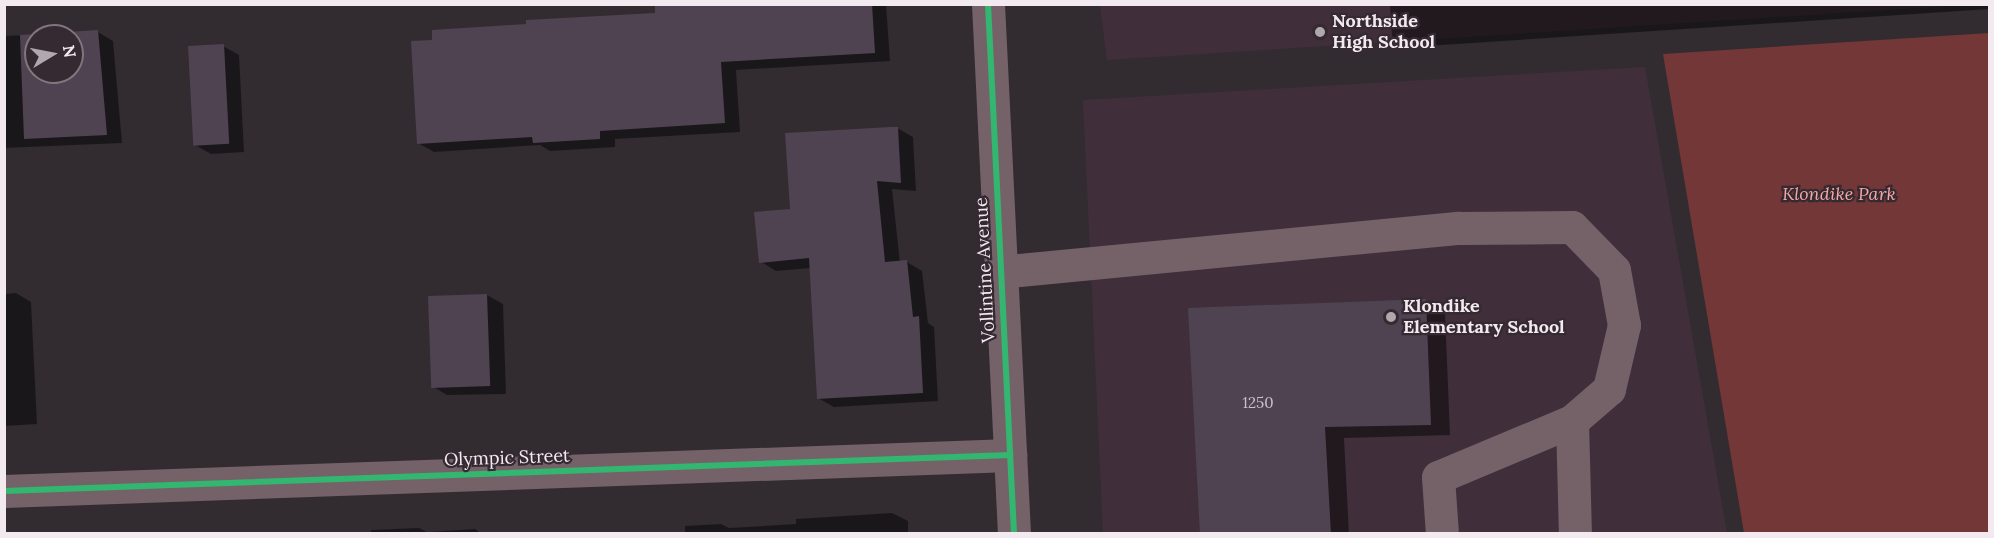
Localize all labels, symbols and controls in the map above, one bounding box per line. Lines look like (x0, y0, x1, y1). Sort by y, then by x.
place label: Northside High School (1332, 11, 1435, 54)
north arrow (24, 24, 84, 84)
marker: Northside High School (1313, 25, 1327, 39)
text: N (59, 43, 81, 59)
park label: Klondike Park (1782, 183, 1896, 205)
street label: Vollintine Avenue (970, 197, 1000, 343)
place label: Klondike Elementary School (1403, 296, 1565, 338)
marker: Klondike Elementary School (1384, 310, 1398, 324)
house number: 1250 (1242, 394, 1274, 412)
street label: Olympic Street (444, 445, 570, 471)

